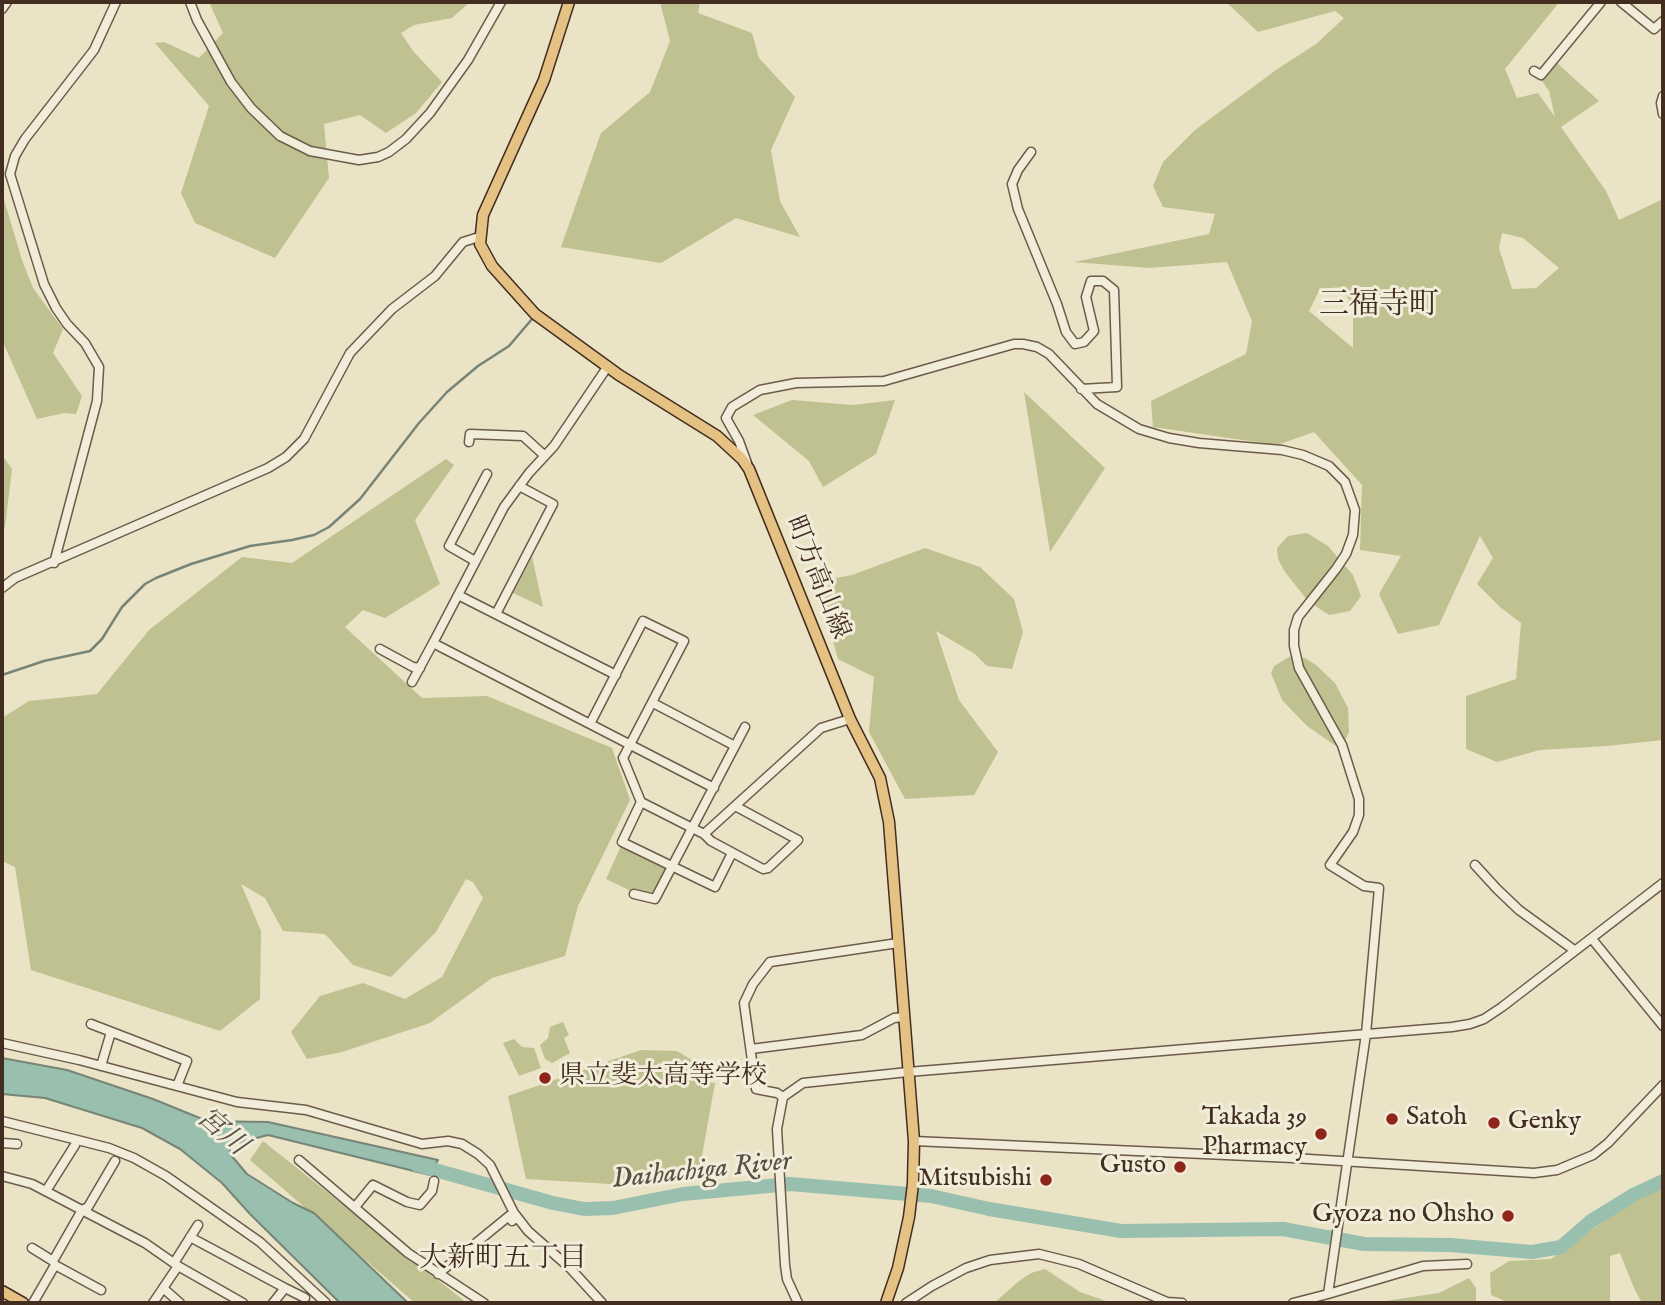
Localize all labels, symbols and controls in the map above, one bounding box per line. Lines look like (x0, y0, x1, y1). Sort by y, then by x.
district label: 三福寺町 (1319, 289, 1439, 325)
street label: 町方高山線 (777, 512, 855, 644)
place label: 県立斐太高等学校 (559, 1062, 767, 1094)
marker: 県立斐太高等学校 (537, 1070, 553, 1086)
water label: 宮川 (189, 1102, 253, 1164)
place label: Takada 39 Pharmacy (1202, 1103, 1307, 1164)
place label: Satoh (1406, 1103, 1467, 1135)
place label: Genky (1508, 1107, 1581, 1139)
marker: Satoh (1384, 1111, 1400, 1127)
marker: Genky (1486, 1115, 1502, 1131)
marker: Takada 39 Pharmacy (1313, 1126, 1329, 1142)
water label: Daihachiga River (611, 1146, 793, 1198)
place label: Gusto (1100, 1151, 1166, 1183)
marker: Gusto (1172, 1159, 1188, 1175)
place label: Mitsubishi (918, 1164, 1032, 1196)
marker: Mitsubishi (1038, 1172, 1054, 1188)
place label: Gyoza no Ohsho (1312, 1200, 1494, 1232)
marker: Gyoza no Ohsho (1500, 1208, 1516, 1224)
district label: 大新町五丁目 (419, 1243, 587, 1277)

